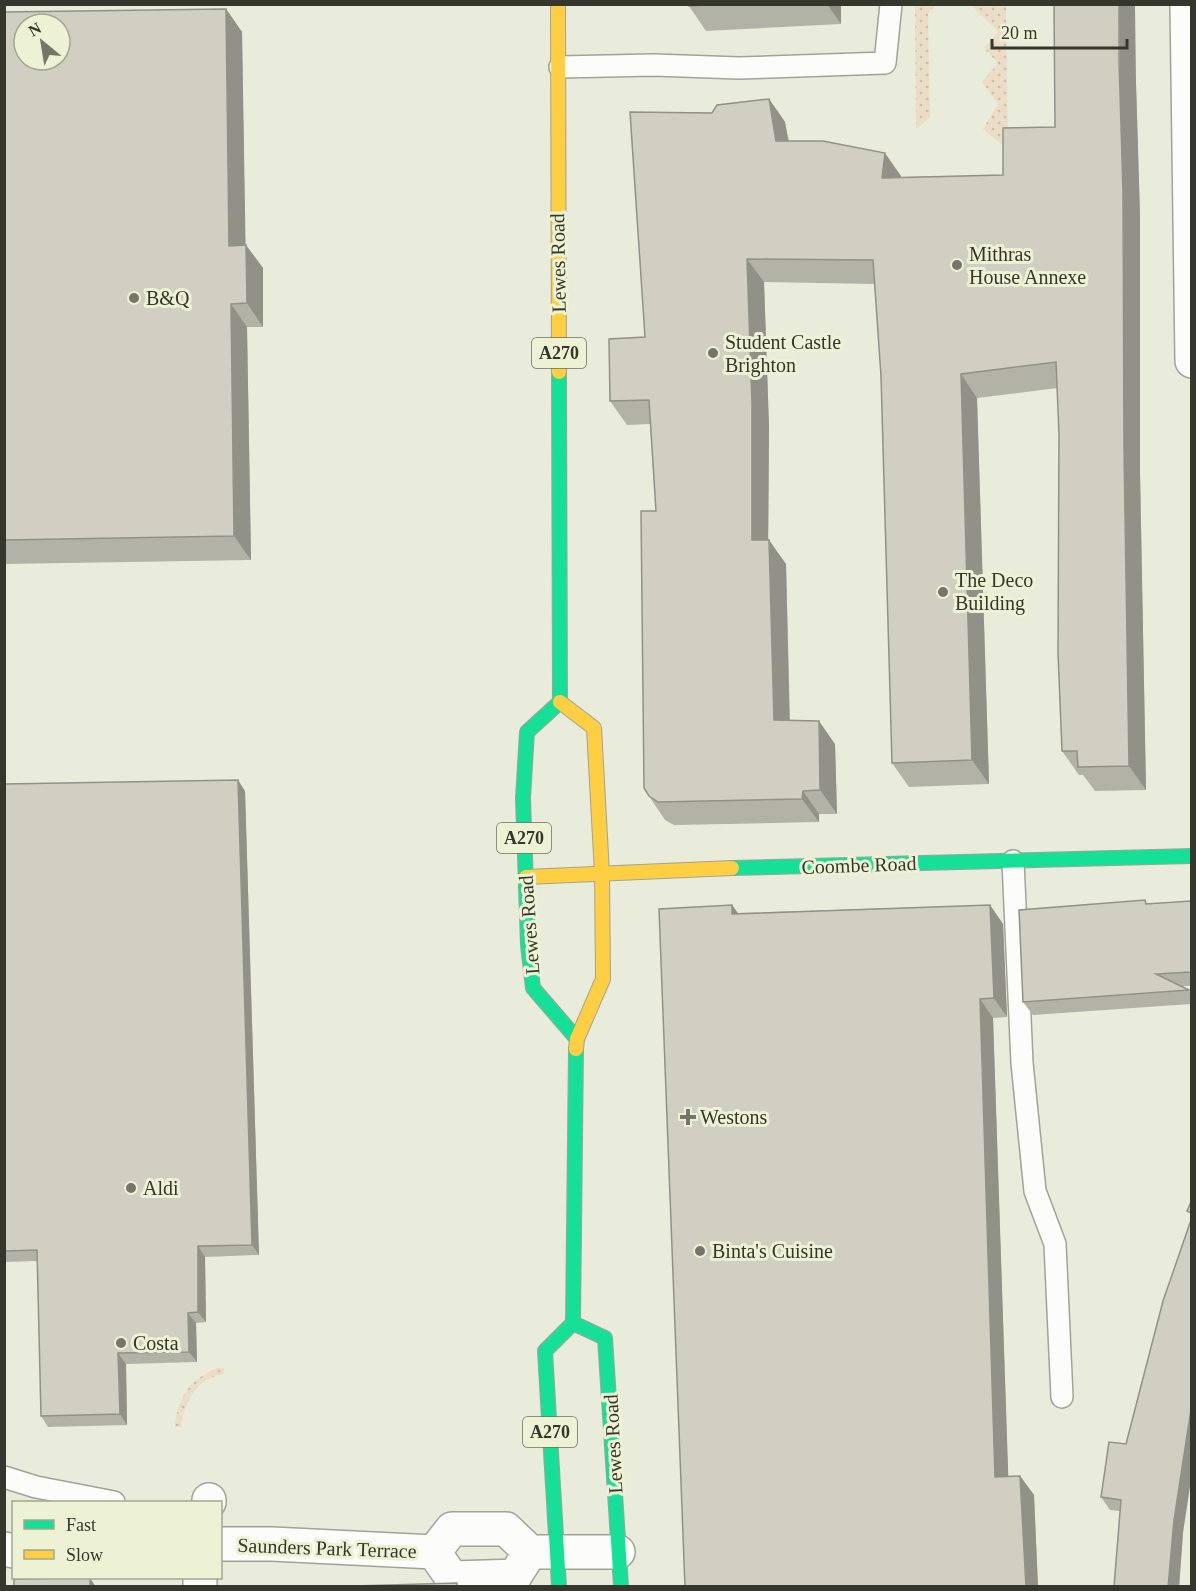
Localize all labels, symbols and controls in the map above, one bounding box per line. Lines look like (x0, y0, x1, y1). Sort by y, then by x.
north arrow (12, 12, 72, 72)
scale bar (992, 12, 1127, 50)
text: N (25, 19, 44, 40)
text: 20 m (1001, 23, 1038, 43)
street label: Lewes Road (546, 213, 570, 313)
place label: Mithras House Annexe (969, 243, 1086, 288)
marker: Mithras House Annexe (950, 258, 964, 272)
place label: B&Q (146, 287, 190, 309)
marker: B&Q (127, 291, 141, 305)
place label: Student Castle Brighton (725, 331, 841, 377)
road number: A270 (532, 338, 586, 368)
marker: Student Castle Brighton (706, 346, 720, 360)
place label: The Deco Building (955, 569, 1033, 615)
marker: The Deco Building (936, 585, 950, 599)
road number: A270 (497, 823, 551, 853)
street label: Coombe Road (801, 852, 917, 878)
street label: Lewes Road (515, 875, 543, 975)
place label: Westons (700, 1106, 767, 1128)
marker: Westons (681, 1110, 695, 1124)
place label: Aldi (143, 1177, 179, 1199)
marker: Aldi (124, 1181, 138, 1195)
place label: Binta's Cuisine (712, 1240, 833, 1262)
marker: Binta's Cuisine (693, 1244, 707, 1258)
place label: Costa (133, 1332, 179, 1354)
marker: Costa (114, 1336, 128, 1350)
street label: Lewes Road (599, 1394, 627, 1494)
road number: A270 (523, 1417, 577, 1447)
legend (12, 1501, 222, 1579)
text: Fast (66, 1515, 96, 1535)
street label: Saunders Park Terrace (237, 1534, 417, 1562)
text: Slow (66, 1545, 103, 1565)

